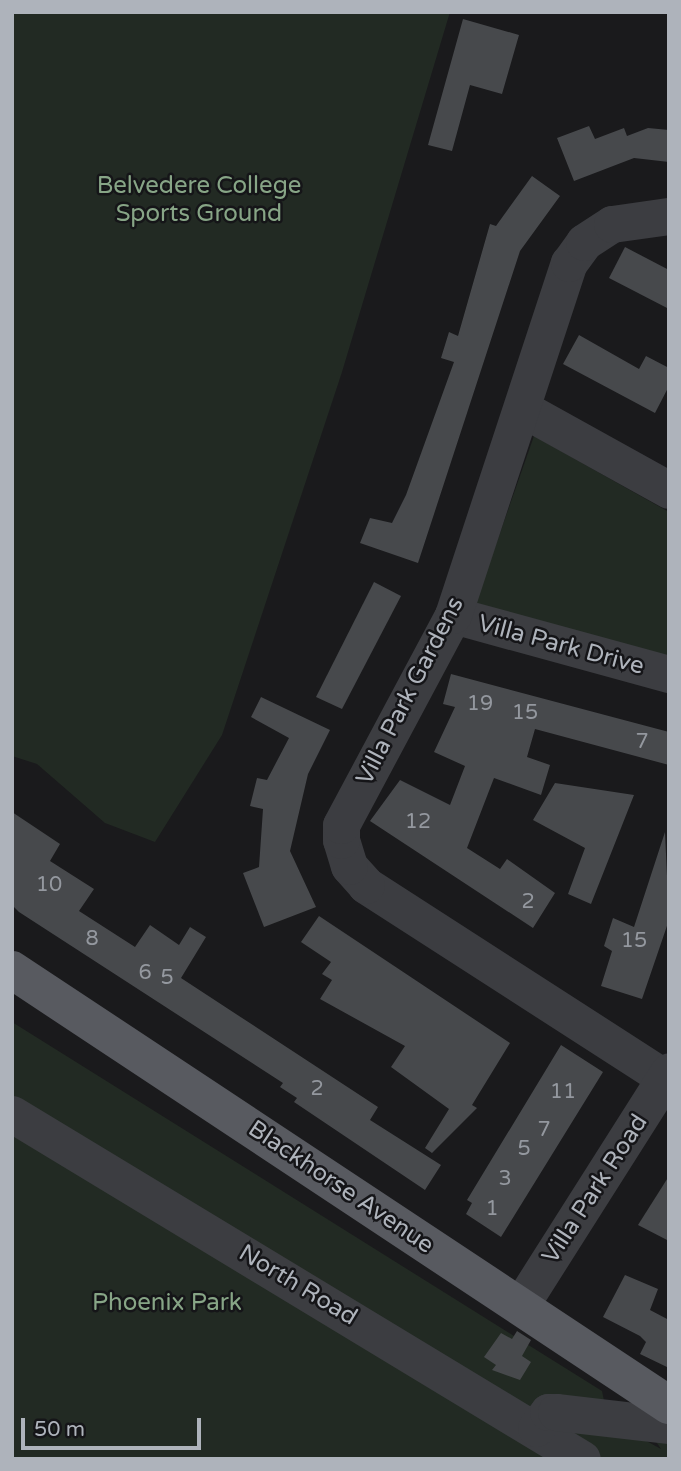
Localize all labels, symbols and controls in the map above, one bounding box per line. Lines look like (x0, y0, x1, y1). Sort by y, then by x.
park label: Belvedere College Sports Ground (97, 172, 301, 228)
street label: Villa Park Gardens (350, 592, 470, 790)
street label: Villa Park Drive (475, 609, 647, 681)
house number: 19 (467, 691, 493, 717)
house number: 15 (512, 700, 538, 726)
house number: 7 (635, 729, 649, 755)
house number: 12 (405, 809, 431, 835)
house number: 10 (36, 872, 62, 898)
house number: 2 (521, 889, 535, 915)
house number: 8 (85, 926, 99, 952)
house number: 15 (621, 928, 647, 954)
house number: 6 (138, 960, 152, 986)
house number: 5 (160, 965, 174, 991)
house number: 2 (310, 1076, 324, 1102)
house number: 11 (550, 1079, 576, 1105)
street label: Villa Park Road (536, 1109, 654, 1269)
street label: Blackhorse Avenue (243, 1114, 439, 1260)
house number: 7 (537, 1117, 551, 1143)
house number: 5 (517, 1136, 531, 1162)
house number: 3 (498, 1166, 512, 1192)
house number: 1 (485, 1196, 499, 1222)
street label: North Road (234, 1238, 362, 1332)
park label: Phoenix Park (92, 1289, 242, 1317)
scale bar (24, 1404, 205, 1448)
text: 50 m (34, 1417, 85, 1442)

